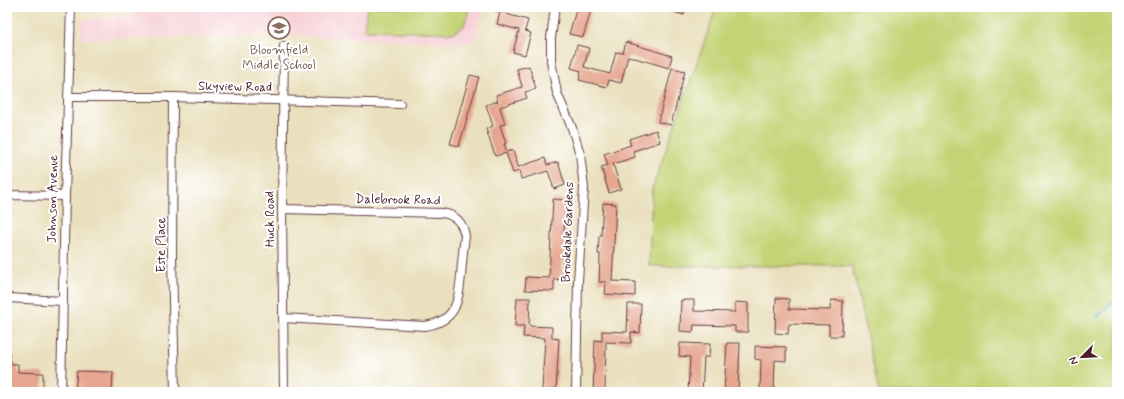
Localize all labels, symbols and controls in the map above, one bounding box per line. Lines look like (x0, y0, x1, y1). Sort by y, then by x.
school or university icon: Bloomfield Middle School (266, 15, 292, 41)
place label: Bloomfield Middle School (242, 42, 316, 74)
street label: Skyview Road (198, 78, 272, 96)
street label: Johnson Avenue (44, 155, 62, 243)
street label: Brookdale Gardens (558, 181, 578, 283)
street label: Huck Road (262, 191, 279, 247)
street label: Dalebrook Road (355, 191, 441, 209)
street label: Este Place (153, 217, 170, 273)
north arrow (1062, 337, 1102, 377)
text: N (1066, 354, 1082, 367)

